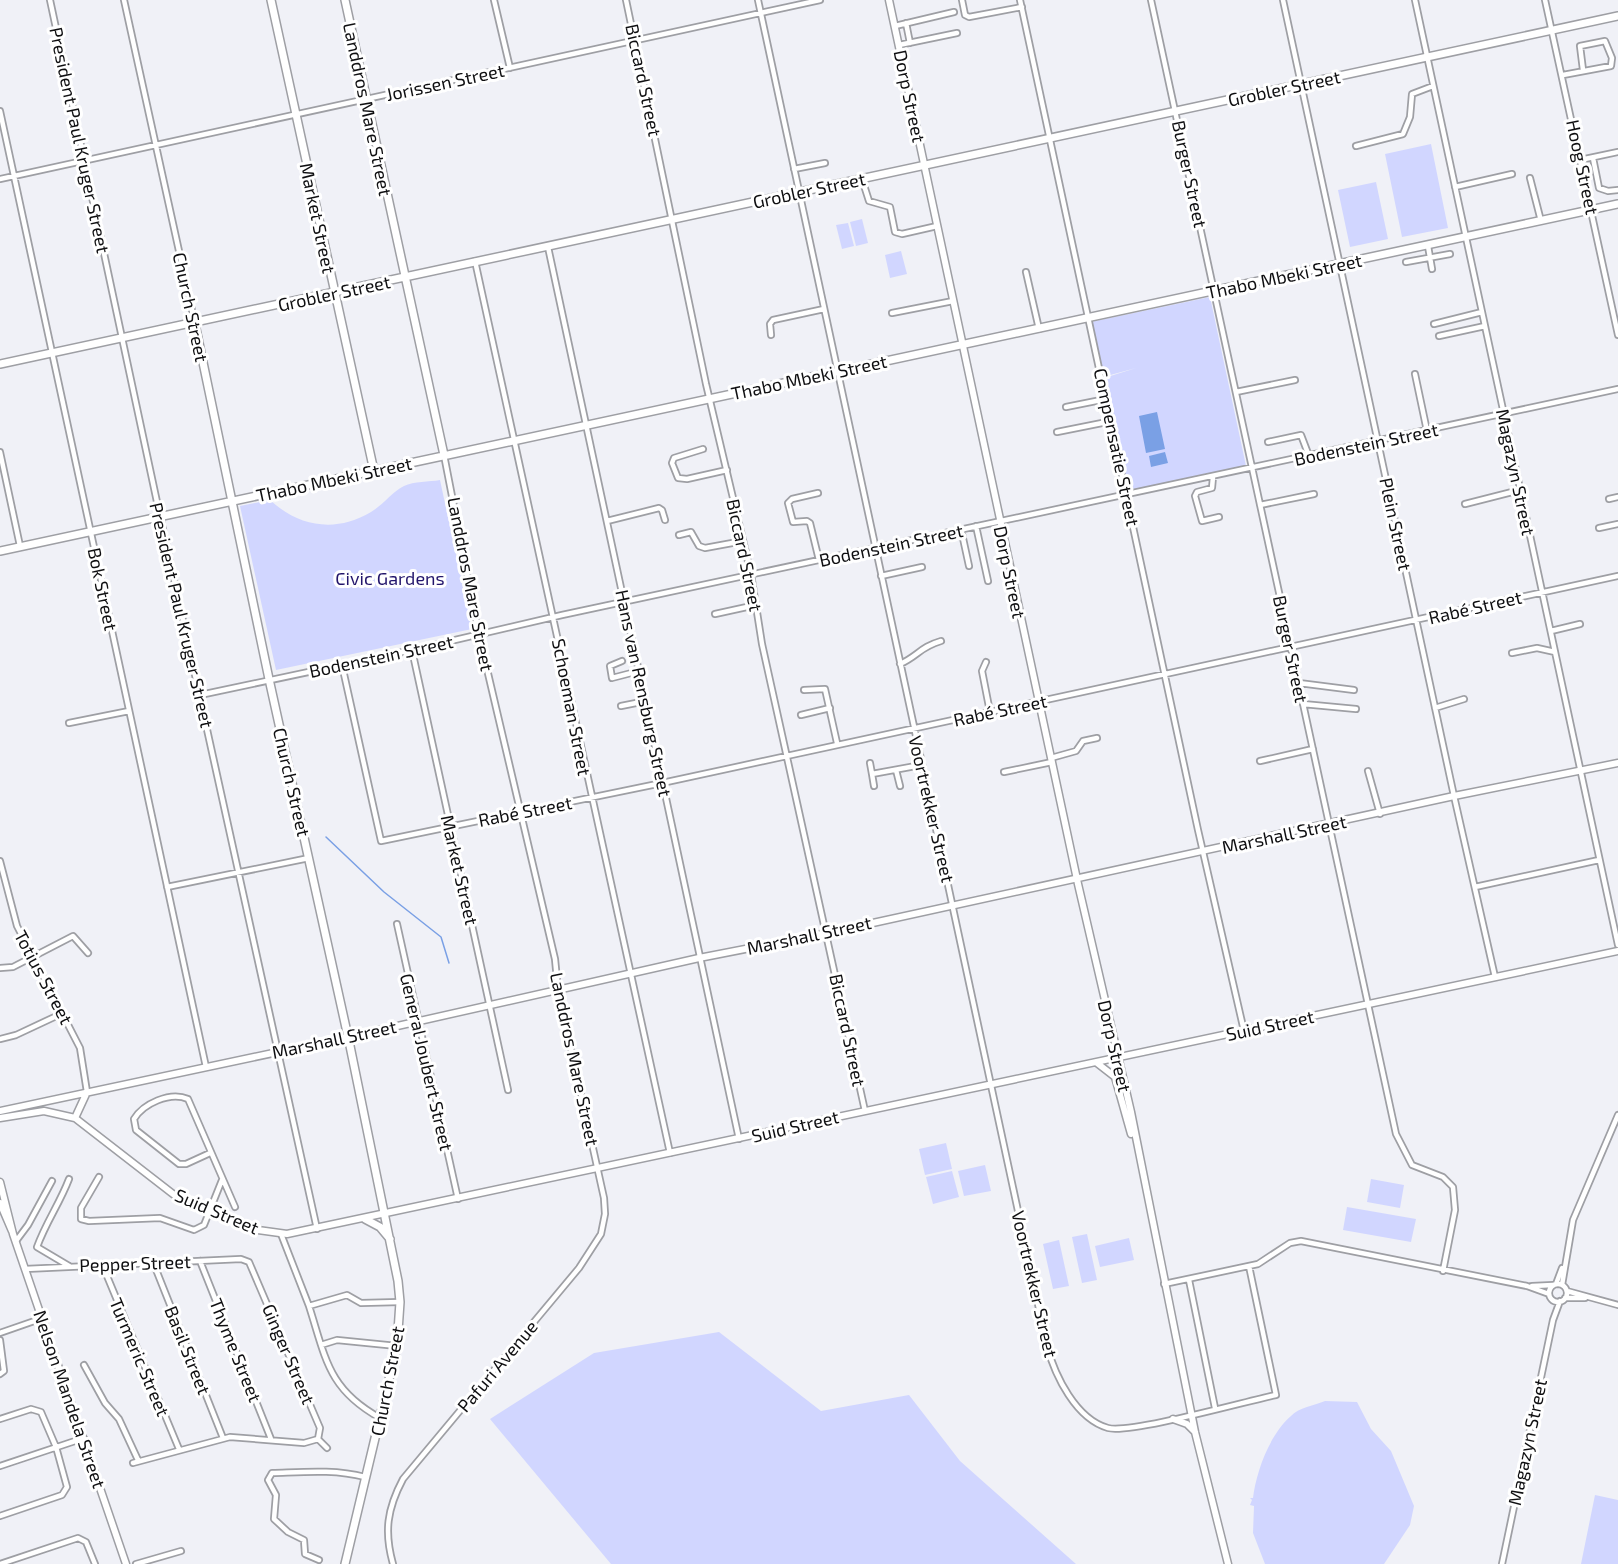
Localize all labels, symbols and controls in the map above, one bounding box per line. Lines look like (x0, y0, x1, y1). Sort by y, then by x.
street label: Landdros Mare Street (339, 20, 397, 198)
street label: Biccard Street (621, 22, 667, 138)
street label: President Paul Kruger Street (45, 25, 115, 255)
street label: Dorp Street (889, 48, 931, 144)
street label: Jorissen Street (384, 59, 506, 105)
street label: Grobler Street (1226, 65, 1342, 111)
street label: Hoog Street (1562, 117, 1604, 217)
street label: Burger Street (1168, 118, 1212, 230)
street label: Market Street (296, 161, 340, 275)
street label: Grobler Street (751, 167, 867, 213)
street label: Thabo Mbeki Street (1204, 249, 1364, 303)
street label: Church Street (169, 250, 213, 364)
street label: Grobler Street (276, 270, 392, 316)
street label: Thabo Mbeki Street (729, 350, 889, 404)
street label: Compensatie Street (1090, 366, 1145, 528)
street label: Magazyn Street (1492, 407, 1540, 537)
street label: Bodenstein Street (1292, 418, 1440, 470)
street label: Thabo Mbeki Street (254, 452, 414, 506)
street label: Plein Street (1375, 475, 1417, 573)
street label: Landdros Mare Street (443, 495, 499, 673)
street label: Biccard Street (722, 497, 768, 613)
street label: President Paul Kruger Street (145, 500, 219, 730)
street label: Bodenstein Street (817, 519, 965, 571)
street label: Dorp Street (989, 524, 1031, 620)
street label: Bok Street (83, 545, 123, 633)
park label: Civic Gardens (335, 567, 445, 589)
street label: Rabé Street (1426, 586, 1524, 628)
street label: Hans van Rensburg Street (611, 588, 677, 799)
street label: Burger Street (1269, 593, 1313, 705)
street label: Bodenstein Street (307, 630, 455, 682)
street label: Schoeman Street (548, 636, 596, 778)
street label: Rabé Street (951, 689, 1049, 731)
street label: Church Street (269, 725, 315, 839)
street label: Voortrekker Street (904, 733, 960, 885)
street label: Rabé Street (476, 791, 574, 831)
street label: Marshall Street (1220, 810, 1348, 858)
street label: Market Street (437, 813, 483, 927)
street label: Marshall Street (745, 911, 873, 959)
street label: Totius Street (10, 926, 78, 1028)
street label: Landdros Mare Street (546, 970, 604, 1148)
street label: General Joubert Street (396, 971, 458, 1153)
street label: Biccard Street (825, 972, 871, 1088)
street label: Dorp Street (1094, 998, 1136, 1094)
street label: Suid Street (1224, 1005, 1316, 1045)
street label: Marshall Street (270, 1015, 398, 1063)
street label: Suid Street (749, 1105, 841, 1147)
street label: Suid Street (172, 1183, 262, 1239)
street label: Voortrekker Street (1007, 1208, 1063, 1360)
street label: Pepper Street (79, 1250, 191, 1276)
street label: Turmeric Street (105, 1295, 175, 1420)
street label: Thyme Street (205, 1295, 267, 1405)
street label: Ginger Street (258, 1301, 320, 1408)
street label: Basil Street (160, 1302, 216, 1398)
street label: Nelson Mandela Street (29, 1307, 111, 1491)
street label: Pafuri Avenue (452, 1316, 542, 1416)
street label: Church Street (366, 1324, 408, 1438)
street label: Magazyn Street (1503, 1377, 1551, 1507)

